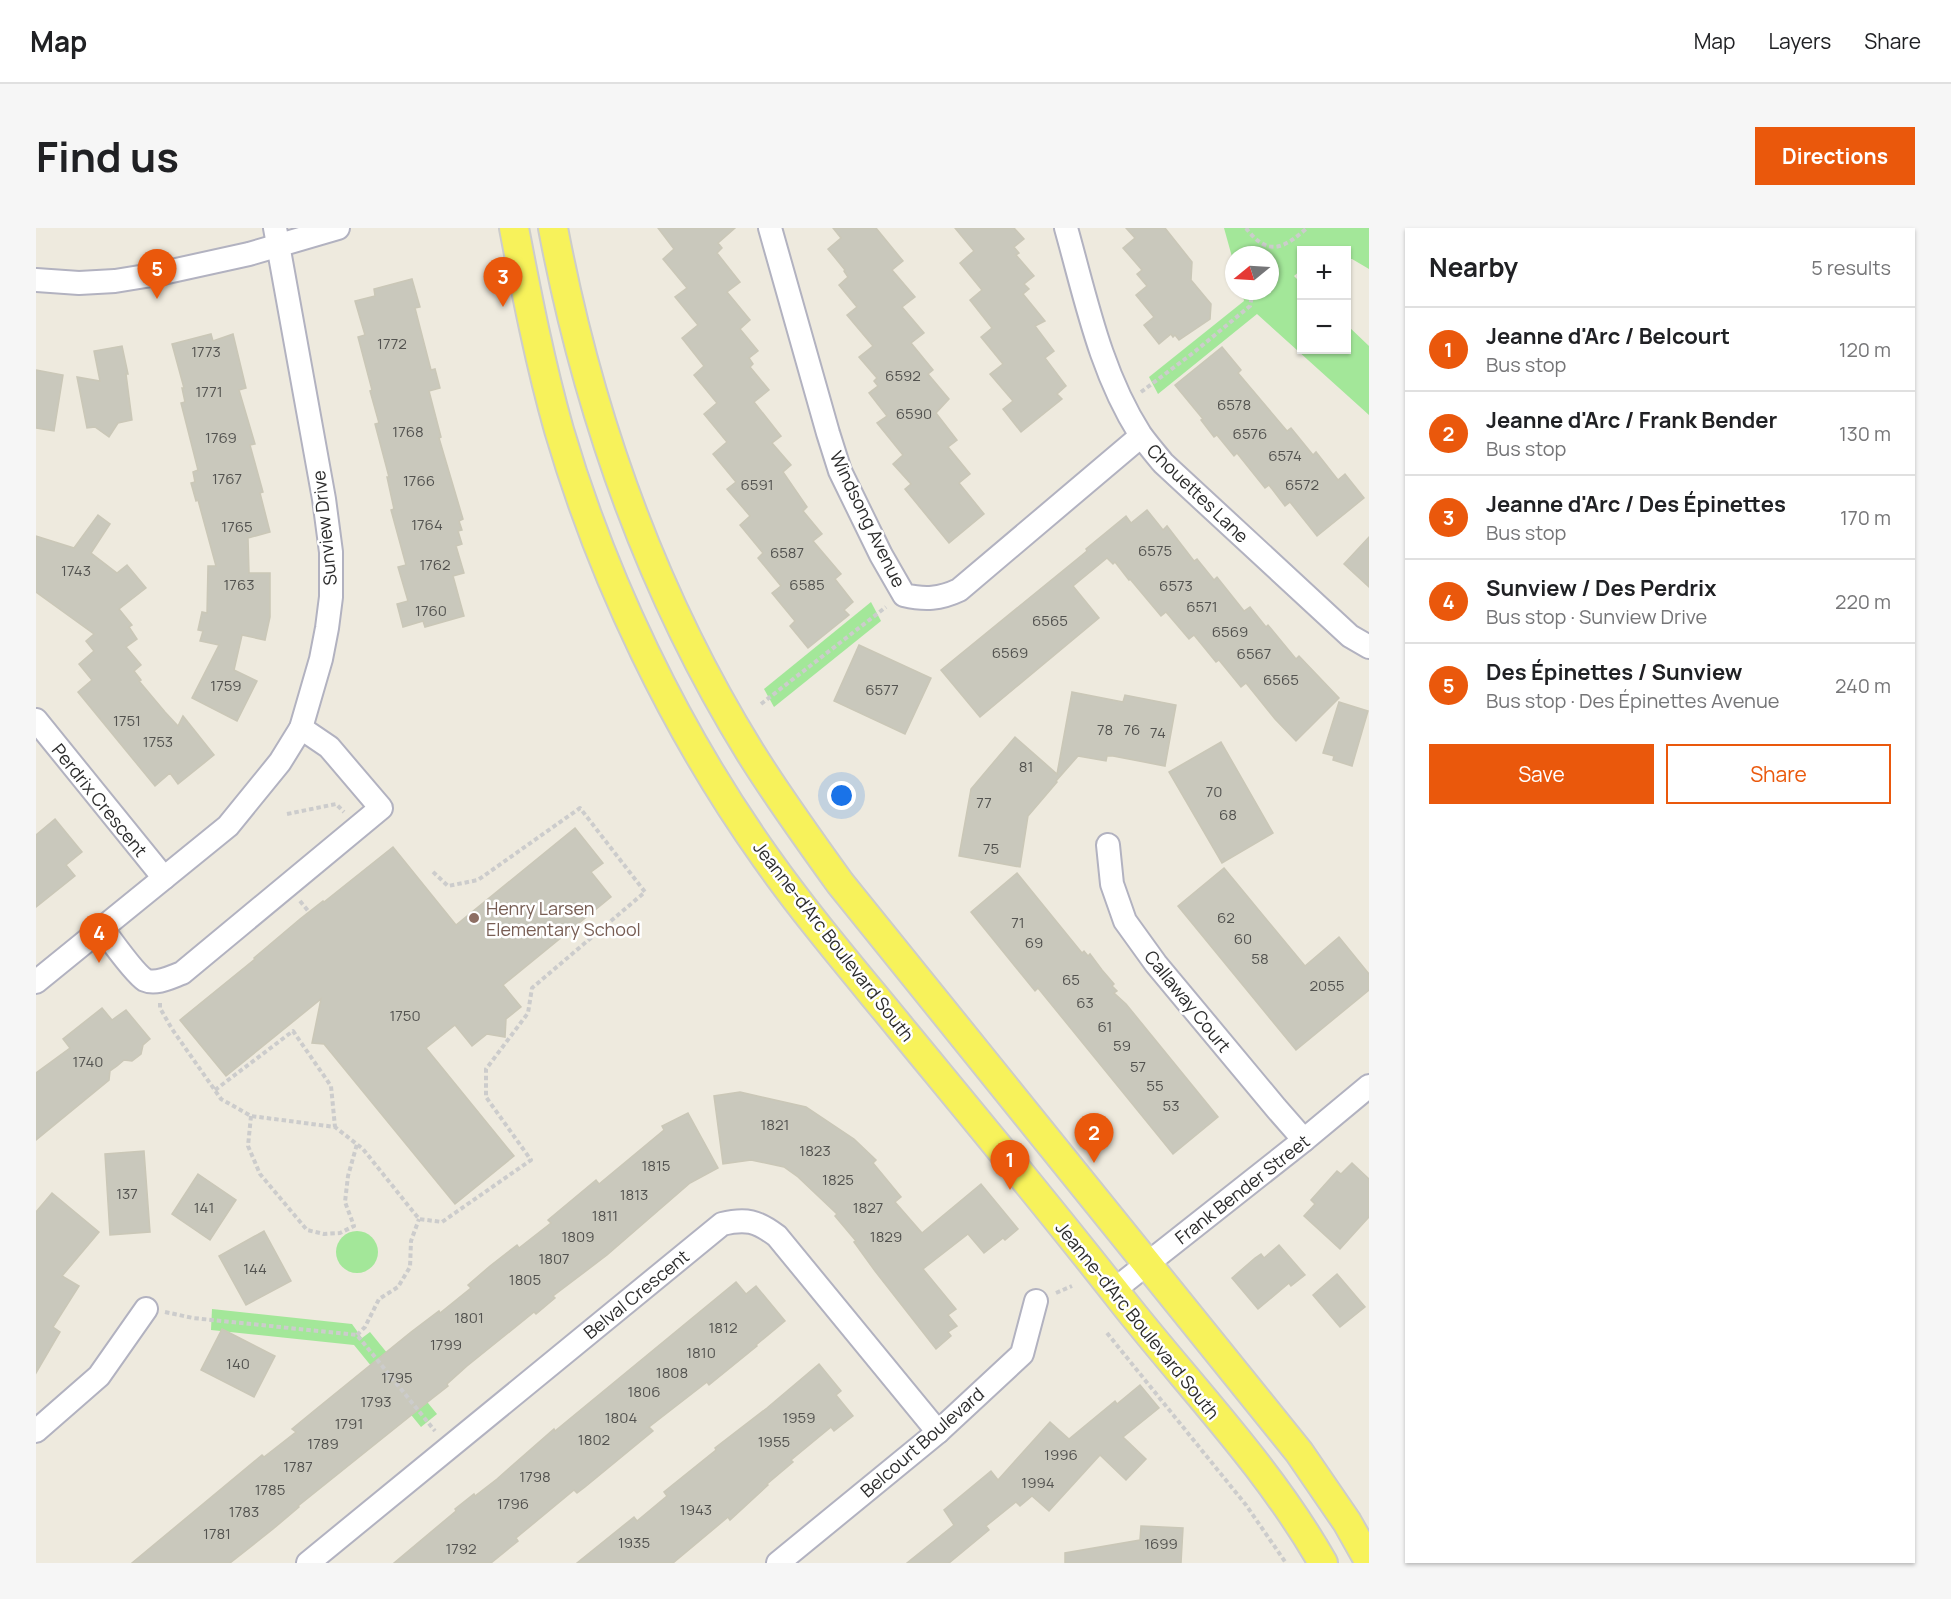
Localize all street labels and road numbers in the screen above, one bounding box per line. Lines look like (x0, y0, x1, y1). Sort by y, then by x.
street label: Chouettes Lane (1142, 438, 1254, 548)
street label: Windsong Avenue (825, 447, 911, 591)
street label: Sunview Drive (306, 469, 342, 587)
street label: Perdrix Crescent (47, 738, 153, 862)
street label: Jeanne-d'Arc Boulevard South (748, 836, 920, 1046)
street label: Callaway Court (1139, 945, 1237, 1057)
street label: Frank Bender Street (1170, 1129, 1314, 1249)
street label: Jeanne-d'Arc Boulevard South (1051, 1216, 1225, 1424)
street label: Belval Crescent (578, 1244, 694, 1344)
street label: Belcourt Boulevard (855, 1382, 989, 1502)

